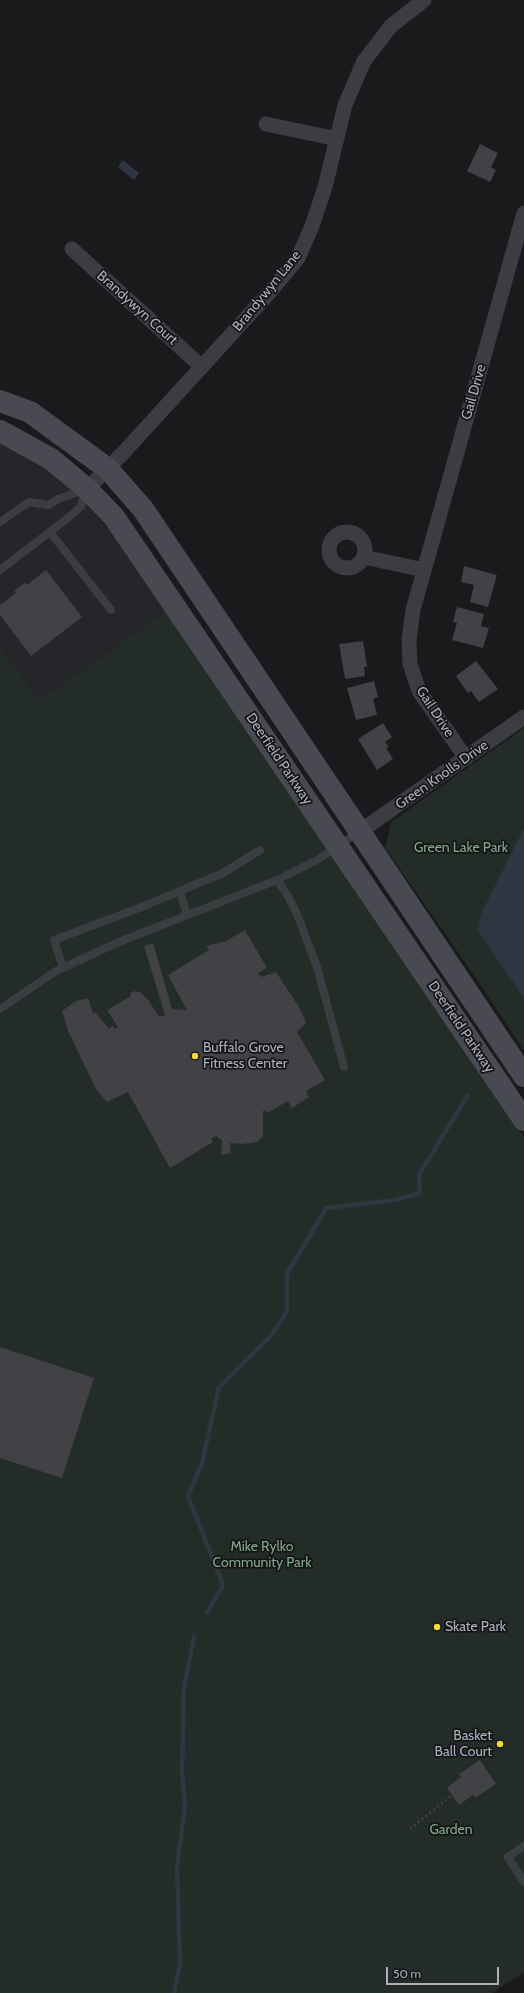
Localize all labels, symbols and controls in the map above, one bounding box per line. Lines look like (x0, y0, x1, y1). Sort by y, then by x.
street label: Brandywyn Lane (229, 247, 305, 335)
street label: Brandywyn Court (93, 267, 181, 349)
street label: Gail Drive (458, 362, 490, 422)
street label: Gail Drive (412, 684, 458, 740)
street label: Deerfield Parkway (242, 710, 316, 808)
street label: Green Knolls Drive (392, 737, 492, 813)
park label: Green Lake Park (414, 840, 508, 856)
street label: Deerfield Parkway (424, 978, 498, 1076)
place label: Buffalo Grove Fitness Center (203, 1040, 287, 1072)
marker: Buffalo Grove Fitness Center (190, 1051, 200, 1061)
park label: Mike Rylko Community Park (213, 1539, 311, 1572)
place label: Skate Park (445, 1619, 506, 1635)
marker: Skate Park (432, 1622, 442, 1632)
place label: Basket Ball Court (435, 1728, 492, 1760)
marker: Basket Ball Court (495, 1739, 505, 1749)
park label: Garden (429, 1822, 473, 1838)
scale bar (388, 1959, 501, 1985)
text: 50 m (393, 1966, 421, 1981)

